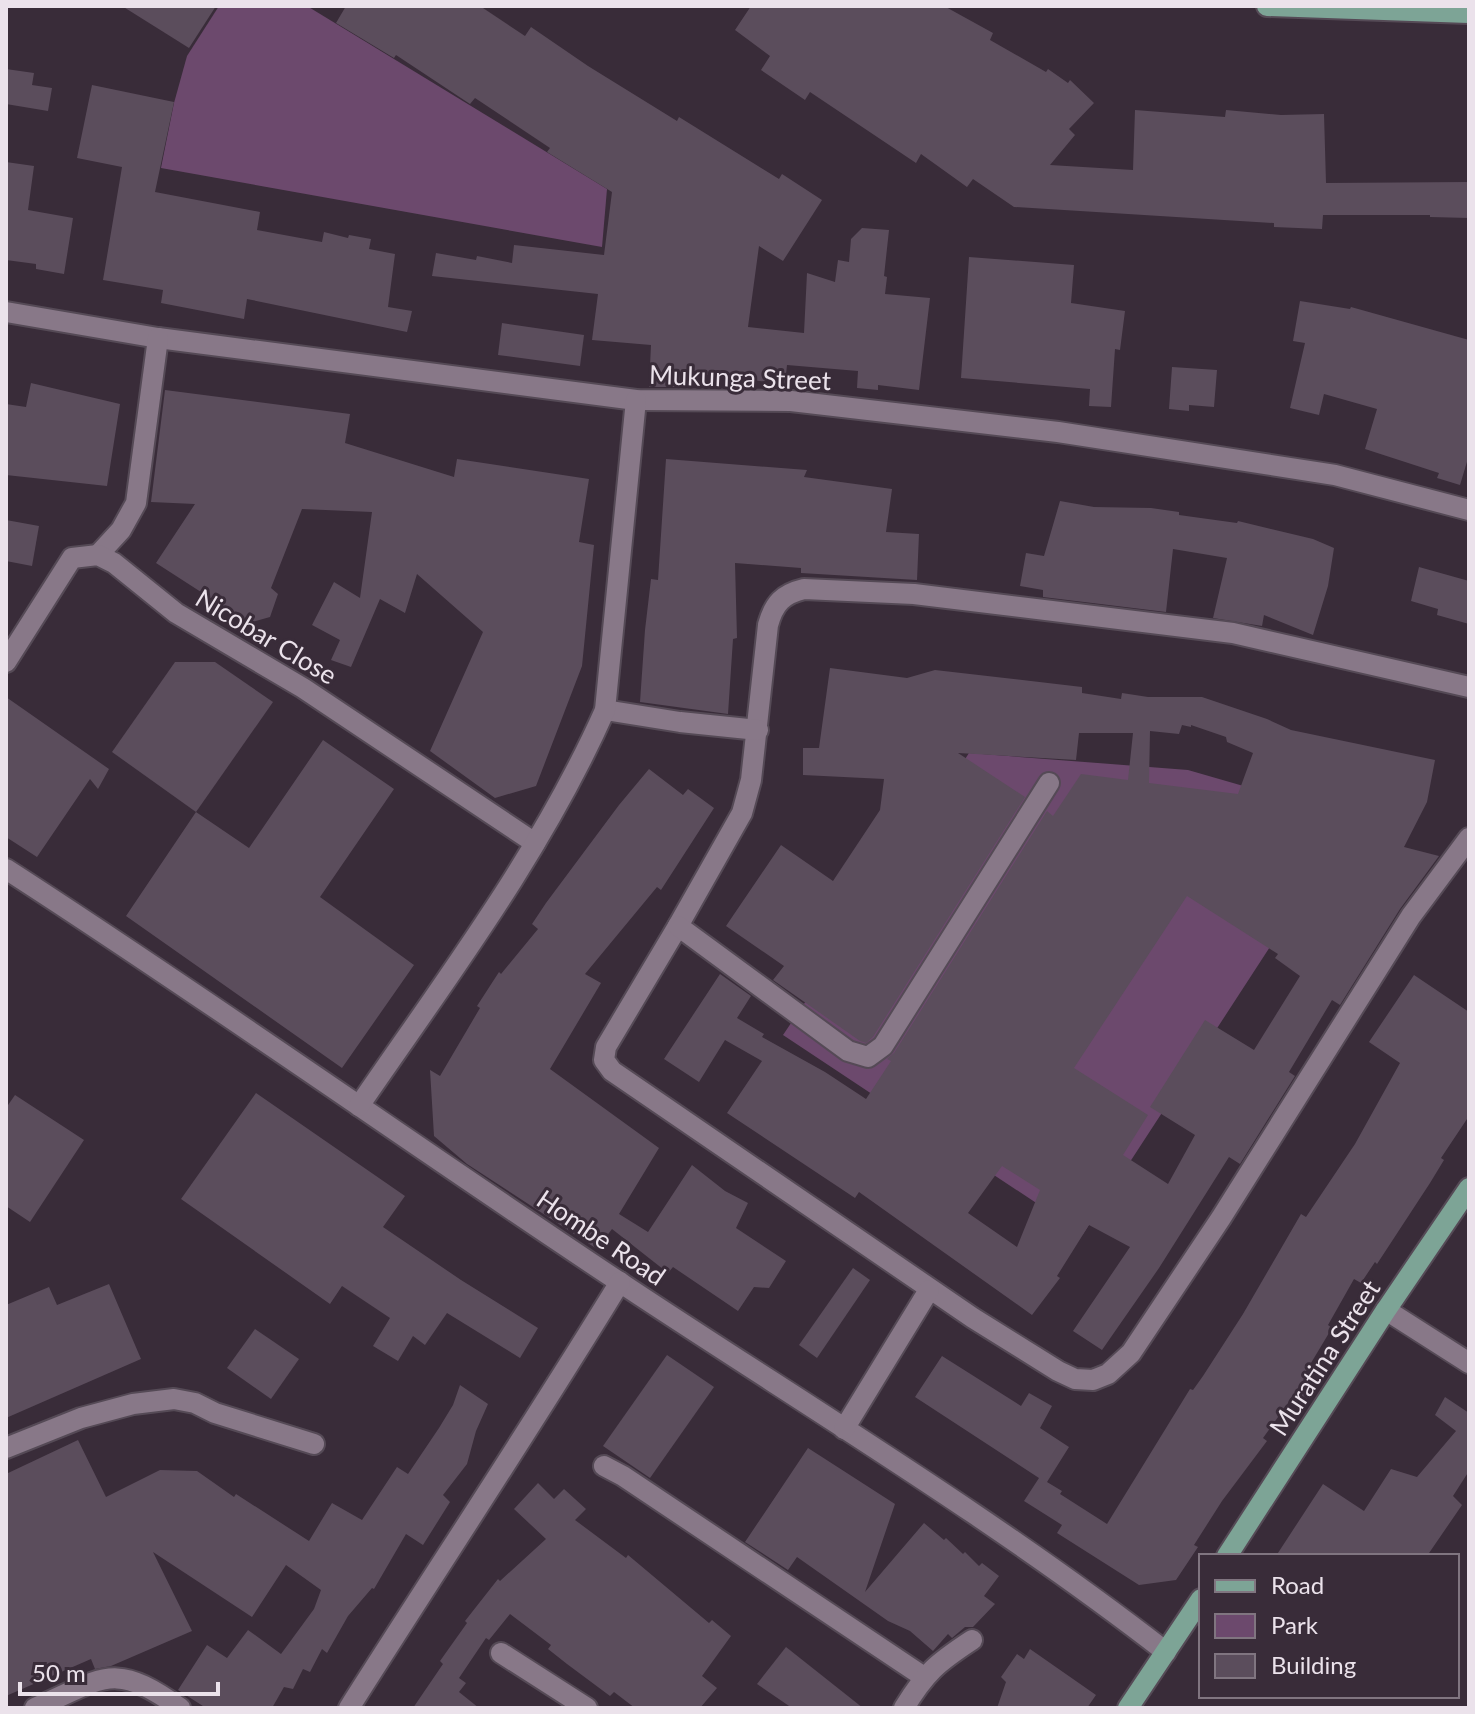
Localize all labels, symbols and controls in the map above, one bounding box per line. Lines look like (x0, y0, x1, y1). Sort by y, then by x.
street label: Mukunga Street (648, 358, 832, 396)
street label: Nicobar Close (190, 581, 343, 691)
street label: Hombe Road (531, 1182, 672, 1292)
street label: Muratina Street (1262, 1273, 1387, 1441)
legend (1199, 1554, 1459, 1698)
text: Road (1271, 1570, 1324, 1599)
text: Park (1271, 1610, 1319, 1639)
scale bar (20, 1646, 218, 1696)
text: Building (1271, 1650, 1356, 1679)
text: 50 m (32, 1658, 86, 1687)

